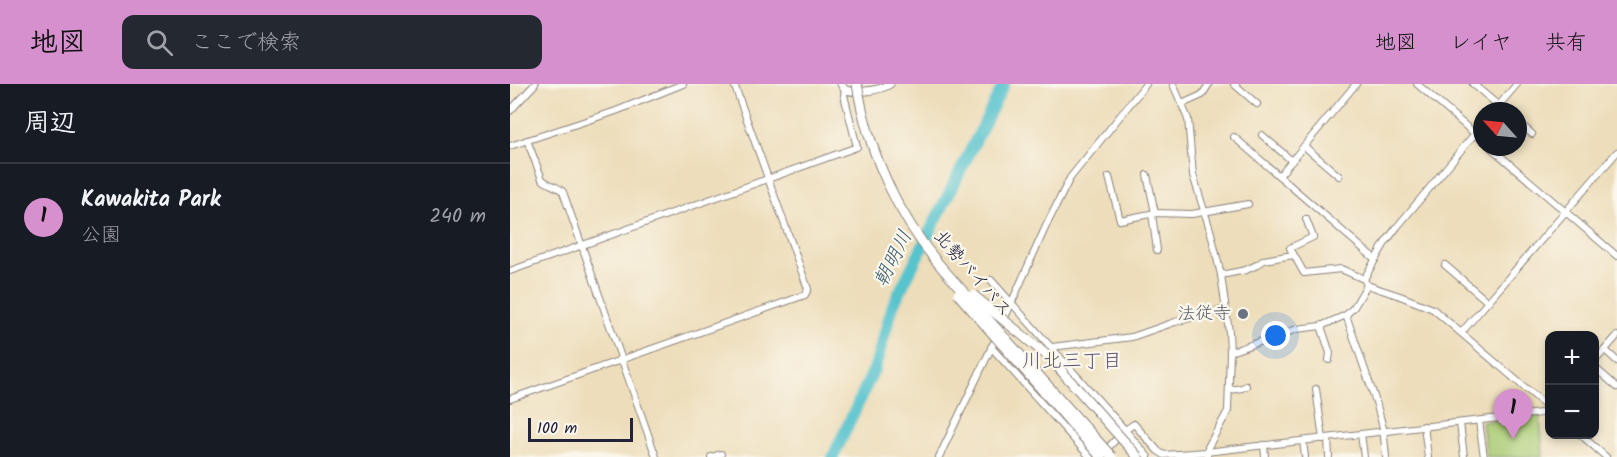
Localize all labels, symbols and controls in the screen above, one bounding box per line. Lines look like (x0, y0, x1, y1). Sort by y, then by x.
search box (122, 15, 542, 69)
text: 地図 (30, 21, 86, 66)
icon: search (143, 26, 176, 59)
text: ここで検索 (191, 26, 301, 61)
text: 地図 (1375, 27, 1417, 60)
text: レイヤ (1450, 27, 1512, 60)
text: 共有 (1545, 27, 1587, 60)
north arrow (1473, 102, 1527, 156)
text: 周辺 (24, 103, 76, 145)
text: Kawakita Park (81, 183, 221, 218)
text: 1 (40, 201, 47, 233)
text: 240 m (429, 201, 486, 233)
text: 公園 (81, 220, 121, 252)
street label: 北勢バイパス (926, 224, 1018, 324)
water label: 朝明川 (866, 225, 922, 293)
place label: 法従寺 (1177, 300, 1231, 329)
marker: 法従寺 (1236, 307, 1250, 321)
your location (1261, 321, 1290, 350)
map controls (1545, 331, 1599, 439)
button: + (1545, 331, 1599, 385)
district label: 川北三丁目 (1022, 346, 1122, 378)
button: − (1545, 385, 1599, 439)
pin: 1 (1494, 390, 1532, 439)
scale bar (528, 415, 633, 442)
text: 100 m (537, 416, 577, 441)

